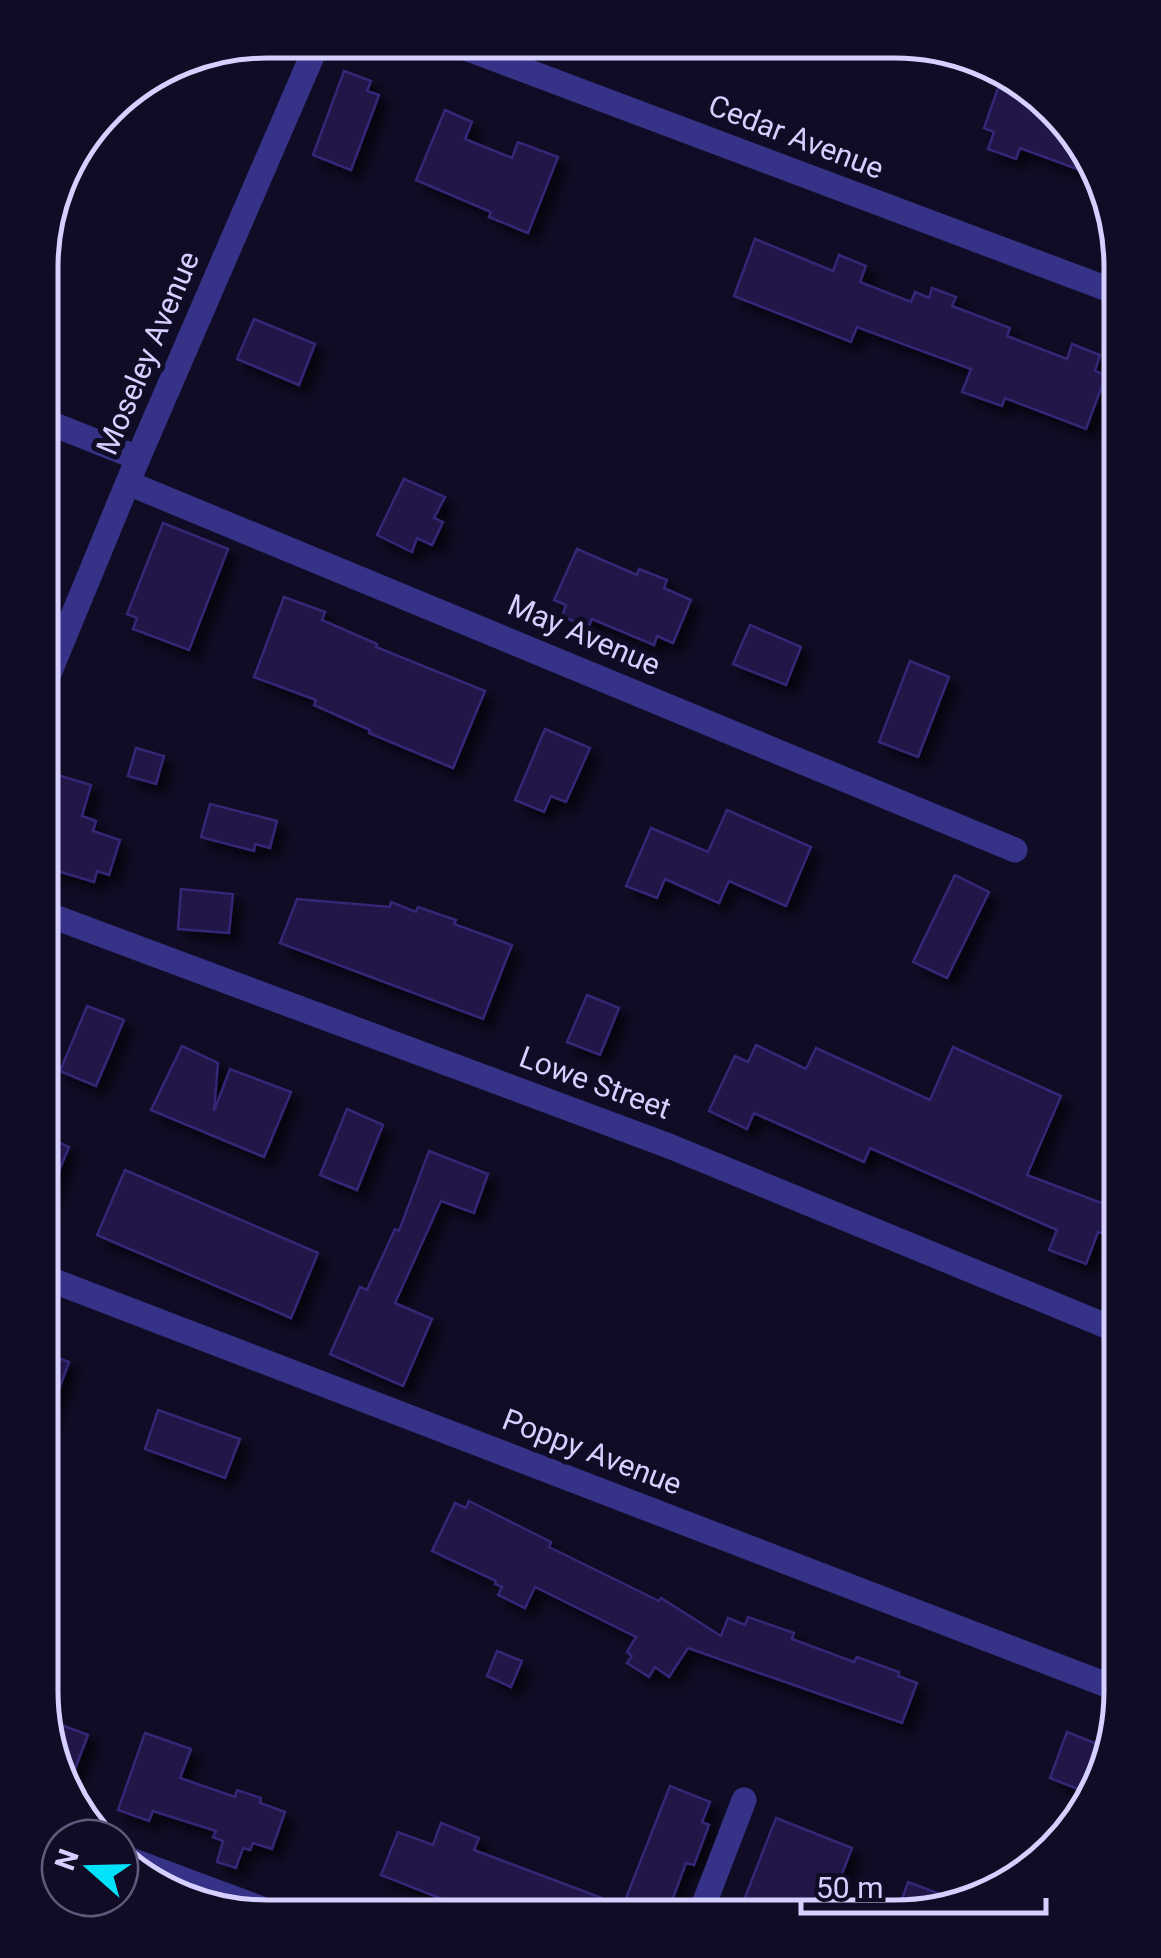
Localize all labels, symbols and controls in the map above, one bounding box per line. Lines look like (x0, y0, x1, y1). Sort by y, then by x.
street label: Cedar Avenue (704, 87, 889, 186)
street label: Moseley Avenue (89, 246, 206, 460)
street label: May Avenue (503, 587, 666, 682)
street label: Lowe Street (515, 1039, 676, 1126)
street label: Poppy Avenue (498, 1401, 687, 1502)
north arrow (40, 1818, 140, 1918)
text: N (48, 1845, 86, 1875)
scale bar (801, 1853, 1046, 1915)
text: 50 m (816, 1870, 883, 1905)

